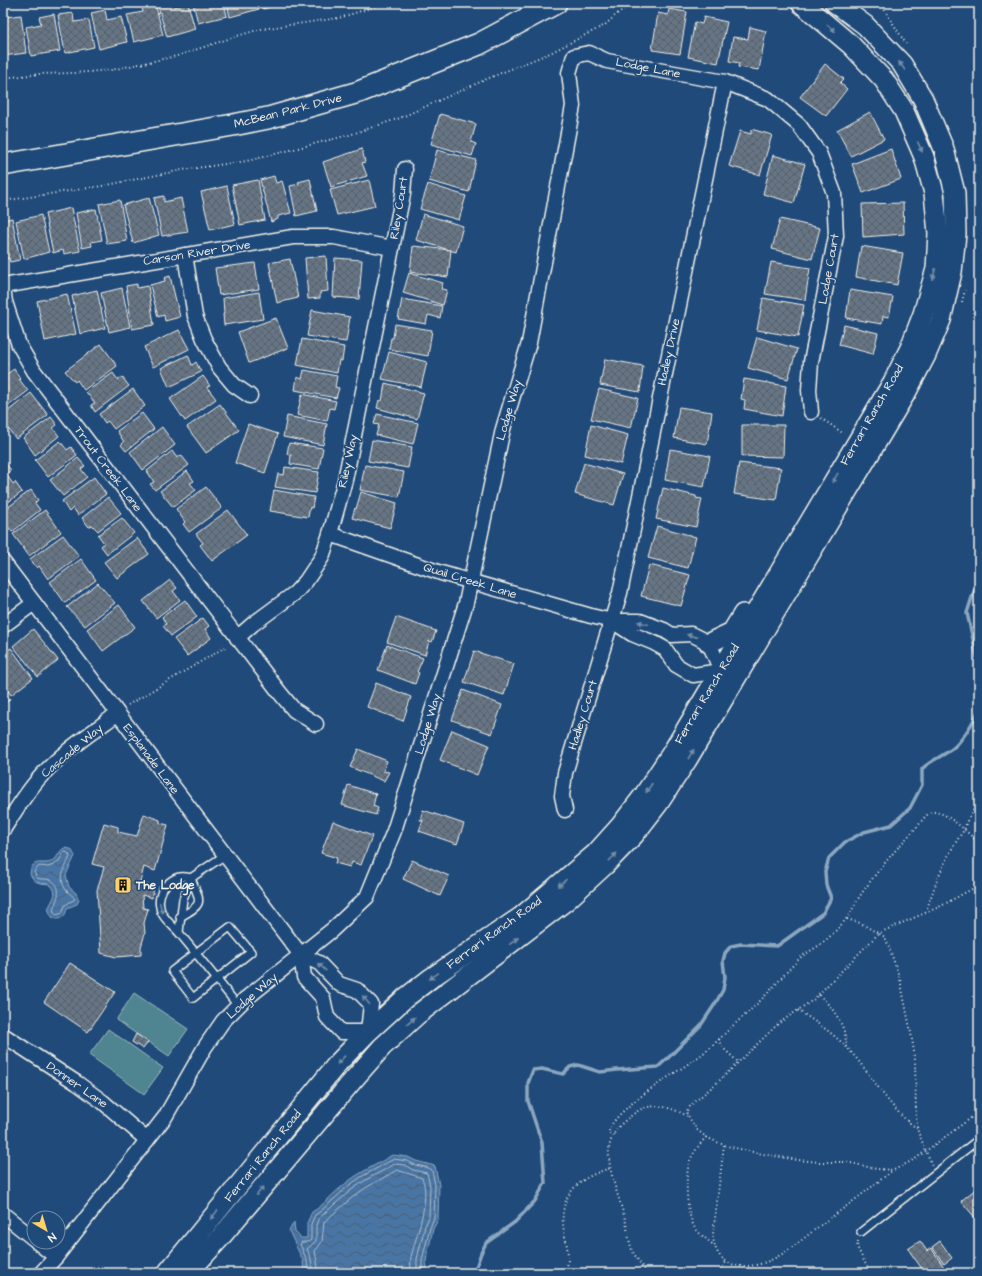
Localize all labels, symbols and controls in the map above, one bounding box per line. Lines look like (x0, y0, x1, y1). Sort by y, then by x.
one-way arrow (825, 24, 836, 32)
street label: Lodge Lane (614, 53, 682, 84)
one-way arrow (898, 60, 906, 71)
street label: McBean Park Drive (232, 89, 344, 133)
one-way arrow (916, 141, 923, 153)
street label: Riley Court (386, 175, 413, 241)
street label: Lodge Court (814, 232, 845, 306)
street label: Carson River Drive (142, 236, 252, 270)
one-way arrow (931, 268, 937, 281)
street label: Hadley Drive (654, 316, 685, 387)
street label: Ferrari Ranch Road (836, 361, 908, 469)
street label: Lodge Way (492, 377, 527, 443)
street label: Trout Creek Lane (70, 422, 146, 516)
street label: Riley Way (334, 432, 363, 489)
one-way arrow (832, 472, 839, 484)
street label: Quail Creek Lane (421, 559, 519, 603)
one-way arrow (637, 620, 649, 626)
one-way arrow (686, 632, 699, 638)
street label: Ferrari Ranch Road (670, 641, 744, 747)
street label: Hadley Court (564, 678, 603, 752)
street label: Lodge Way (411, 691, 446, 757)
street label: Cascade Way (38, 720, 107, 783)
street label: Esplanade Lane (119, 720, 183, 798)
one-way arrow (687, 748, 694, 760)
one-way arrow (646, 782, 653, 794)
one-way arrow (608, 852, 618, 862)
building icon: The Lodge (113, 875, 133, 895)
place label: The Lodge (135, 877, 195, 896)
one-way arrow (557, 878, 566, 887)
street label: Ferrari Ranch Road (443, 893, 545, 973)
one-way arrow (159, 901, 165, 914)
one-way arrow (508, 937, 519, 945)
one-way arrow (317, 962, 327, 972)
street label: Lodge Way (223, 969, 282, 1024)
one-way arrow (429, 972, 440, 980)
one-way arrow (362, 995, 371, 1005)
one-way arrow (406, 1016, 416, 1026)
one-way arrow (336, 1055, 346, 1065)
street label: Donner Lane (43, 1058, 112, 1113)
street label: Ferrari Ranch Road (221, 1106, 305, 1206)
one-way arrow (255, 1186, 264, 1196)
north arrow (26, 1210, 66, 1250)
one-way arrow (210, 1210, 219, 1220)
text: N (44, 1229, 59, 1246)

